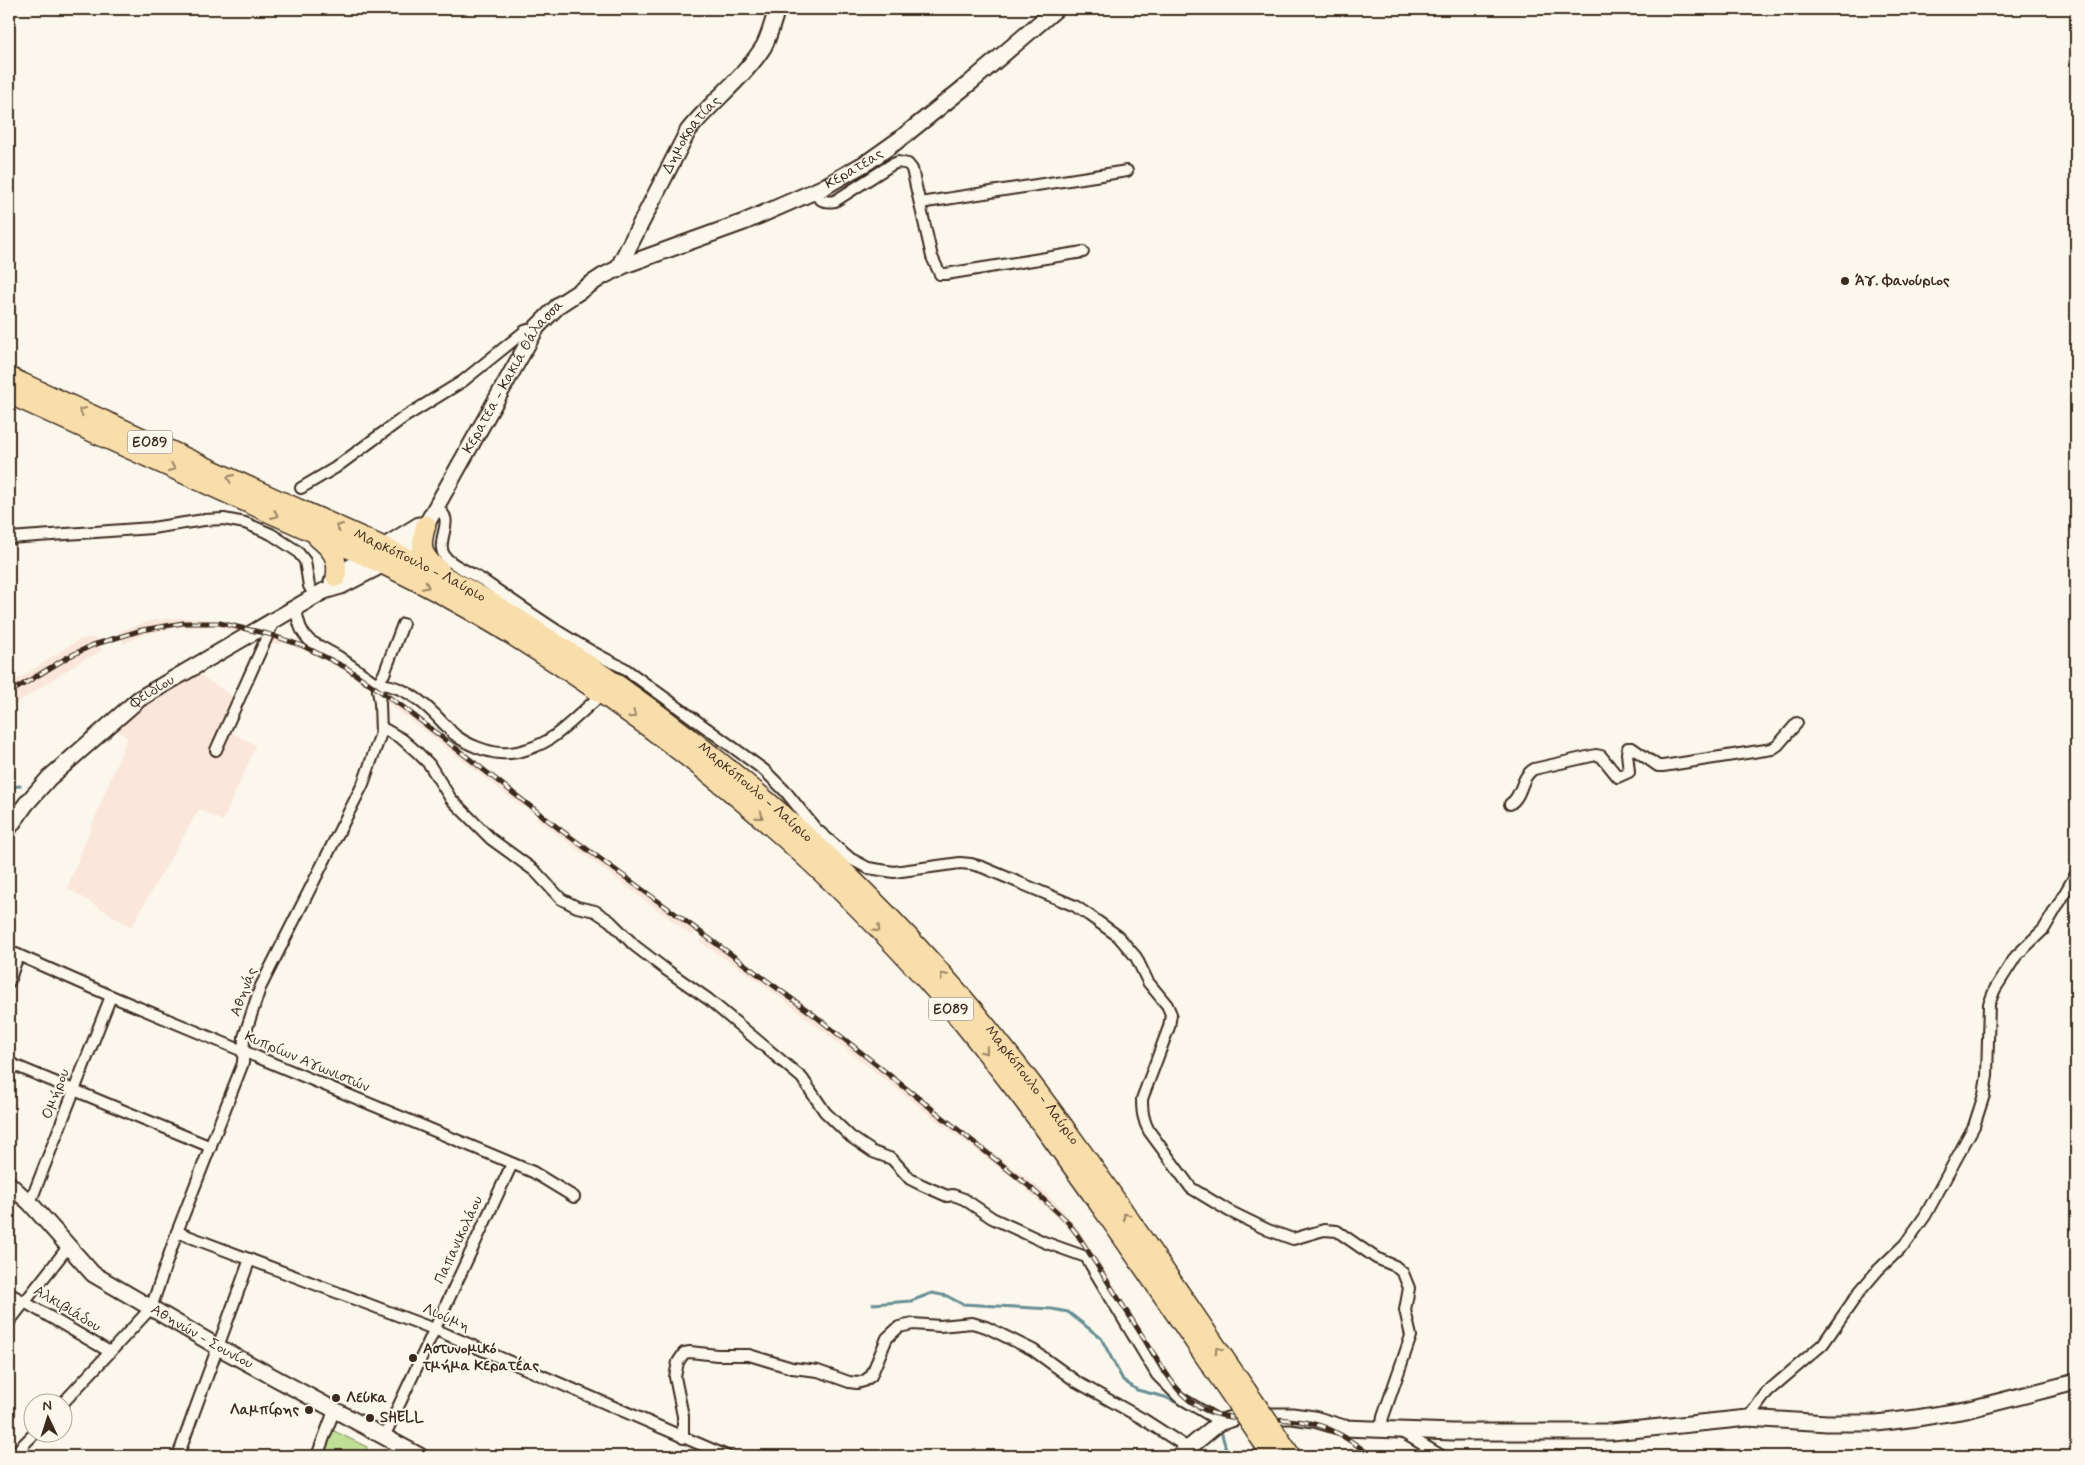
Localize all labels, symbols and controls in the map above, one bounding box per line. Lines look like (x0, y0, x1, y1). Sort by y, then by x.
street label: Δημοκρατίας (658, 91, 726, 177)
street label: Κερατέας (821, 144, 888, 194)
place label: Άγ. Φανούριος (1855, 271, 1950, 291)
marker: Άγ. Φανούριος (1839, 275, 1851, 287)
street label: Κερατέα - Κακιά Θάλασσα (458, 295, 569, 457)
one-way arrow (78, 406, 87, 417)
road number: ΕΟ89 (128, 431, 172, 454)
one-way arrow (167, 462, 176, 473)
one-way arrow (226, 473, 235, 484)
one-way arrow (270, 509, 279, 519)
one-way arrow (335, 523, 344, 533)
street label: Μαρκόπουλο - Λαύριο (350, 524, 490, 608)
one-way arrow (421, 580, 430, 590)
street label: Φειδίου (124, 670, 179, 713)
one-way arrow (627, 709, 637, 718)
street label: Μαρκόπουλο - Λαύριο (693, 738, 817, 847)
one-way arrow (755, 810, 764, 819)
one-way arrow (871, 923, 880, 932)
street label: Αθηνάς (226, 964, 263, 1019)
one-way arrow (939, 972, 948, 981)
road number: ΕΟ89 (928, 998, 974, 1021)
street label: Μαρκόπουλο - Λαύριο (980, 1021, 1084, 1150)
street label: Κυπρίων Αγωνιστών (241, 1027, 373, 1098)
one-way arrow (979, 1045, 988, 1054)
street label: Ομήρου (37, 1066, 75, 1122)
street label: Παπανικολάου (430, 1193, 488, 1287)
one-way arrow (1123, 1212, 1132, 1222)
street label: Αλκιβιάδου (30, 1281, 105, 1337)
street label: Λιούμη (419, 1299, 473, 1337)
street label: Αθηνών - Σουνίου (147, 1300, 257, 1374)
place label: Αστυνομικό τμήμα Κερατέας (422, 1339, 539, 1376)
one-way arrow (1215, 1346, 1224, 1356)
marker: Αστυνομικό τμήμα Κερατέας (407, 1352, 419, 1364)
place label: Λεύκα (346, 1388, 388, 1408)
north arrow (22, 1392, 72, 1442)
marker: Λεύκα (330, 1392, 342, 1404)
text: N (42, 1397, 52, 1415)
place label: Λαμπίρης (230, 1400, 299, 1420)
marker: Λαμπίρης (303, 1404, 315, 1416)
place label: SHELL (380, 1408, 424, 1428)
marker: SHELL (364, 1412, 376, 1424)

